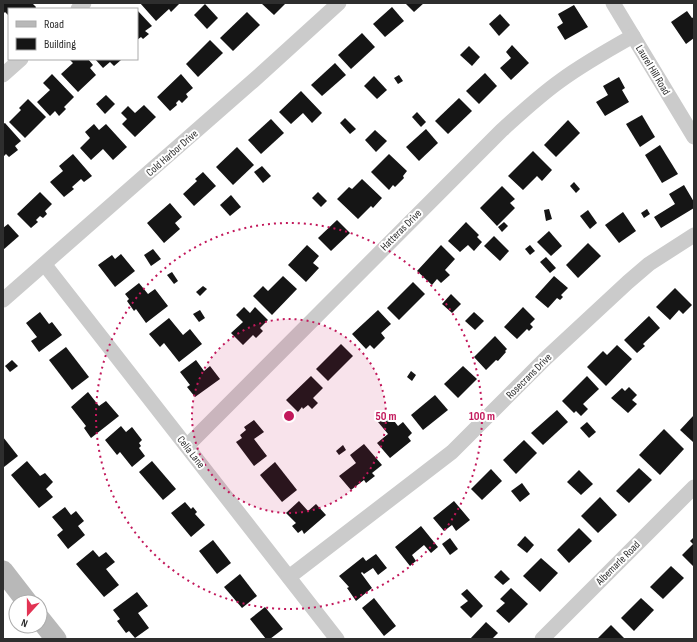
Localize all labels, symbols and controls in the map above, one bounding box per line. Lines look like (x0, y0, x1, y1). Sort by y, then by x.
legend (8, 8, 138, 60)
text: Road (44, 17, 64, 32)
text: Building (44, 37, 76, 52)
street label: Laurel Hill Road (633, 43, 673, 98)
street label: Cold Harbor Drive (143, 127, 201, 179)
street label: Hatteras Drive (378, 207, 424, 253)
street label: Rosecrans Drive (504, 351, 554, 401)
centre of rings (282, 409, 296, 423)
text: 50 m (376, 409, 396, 424)
text: 100 m (469, 409, 495, 424)
street label: Celia Lane (174, 433, 208, 471)
street label: Albemarle Road (593, 538, 643, 588)
north arrow (8, 594, 48, 634)
text: N (19, 616, 30, 630)

